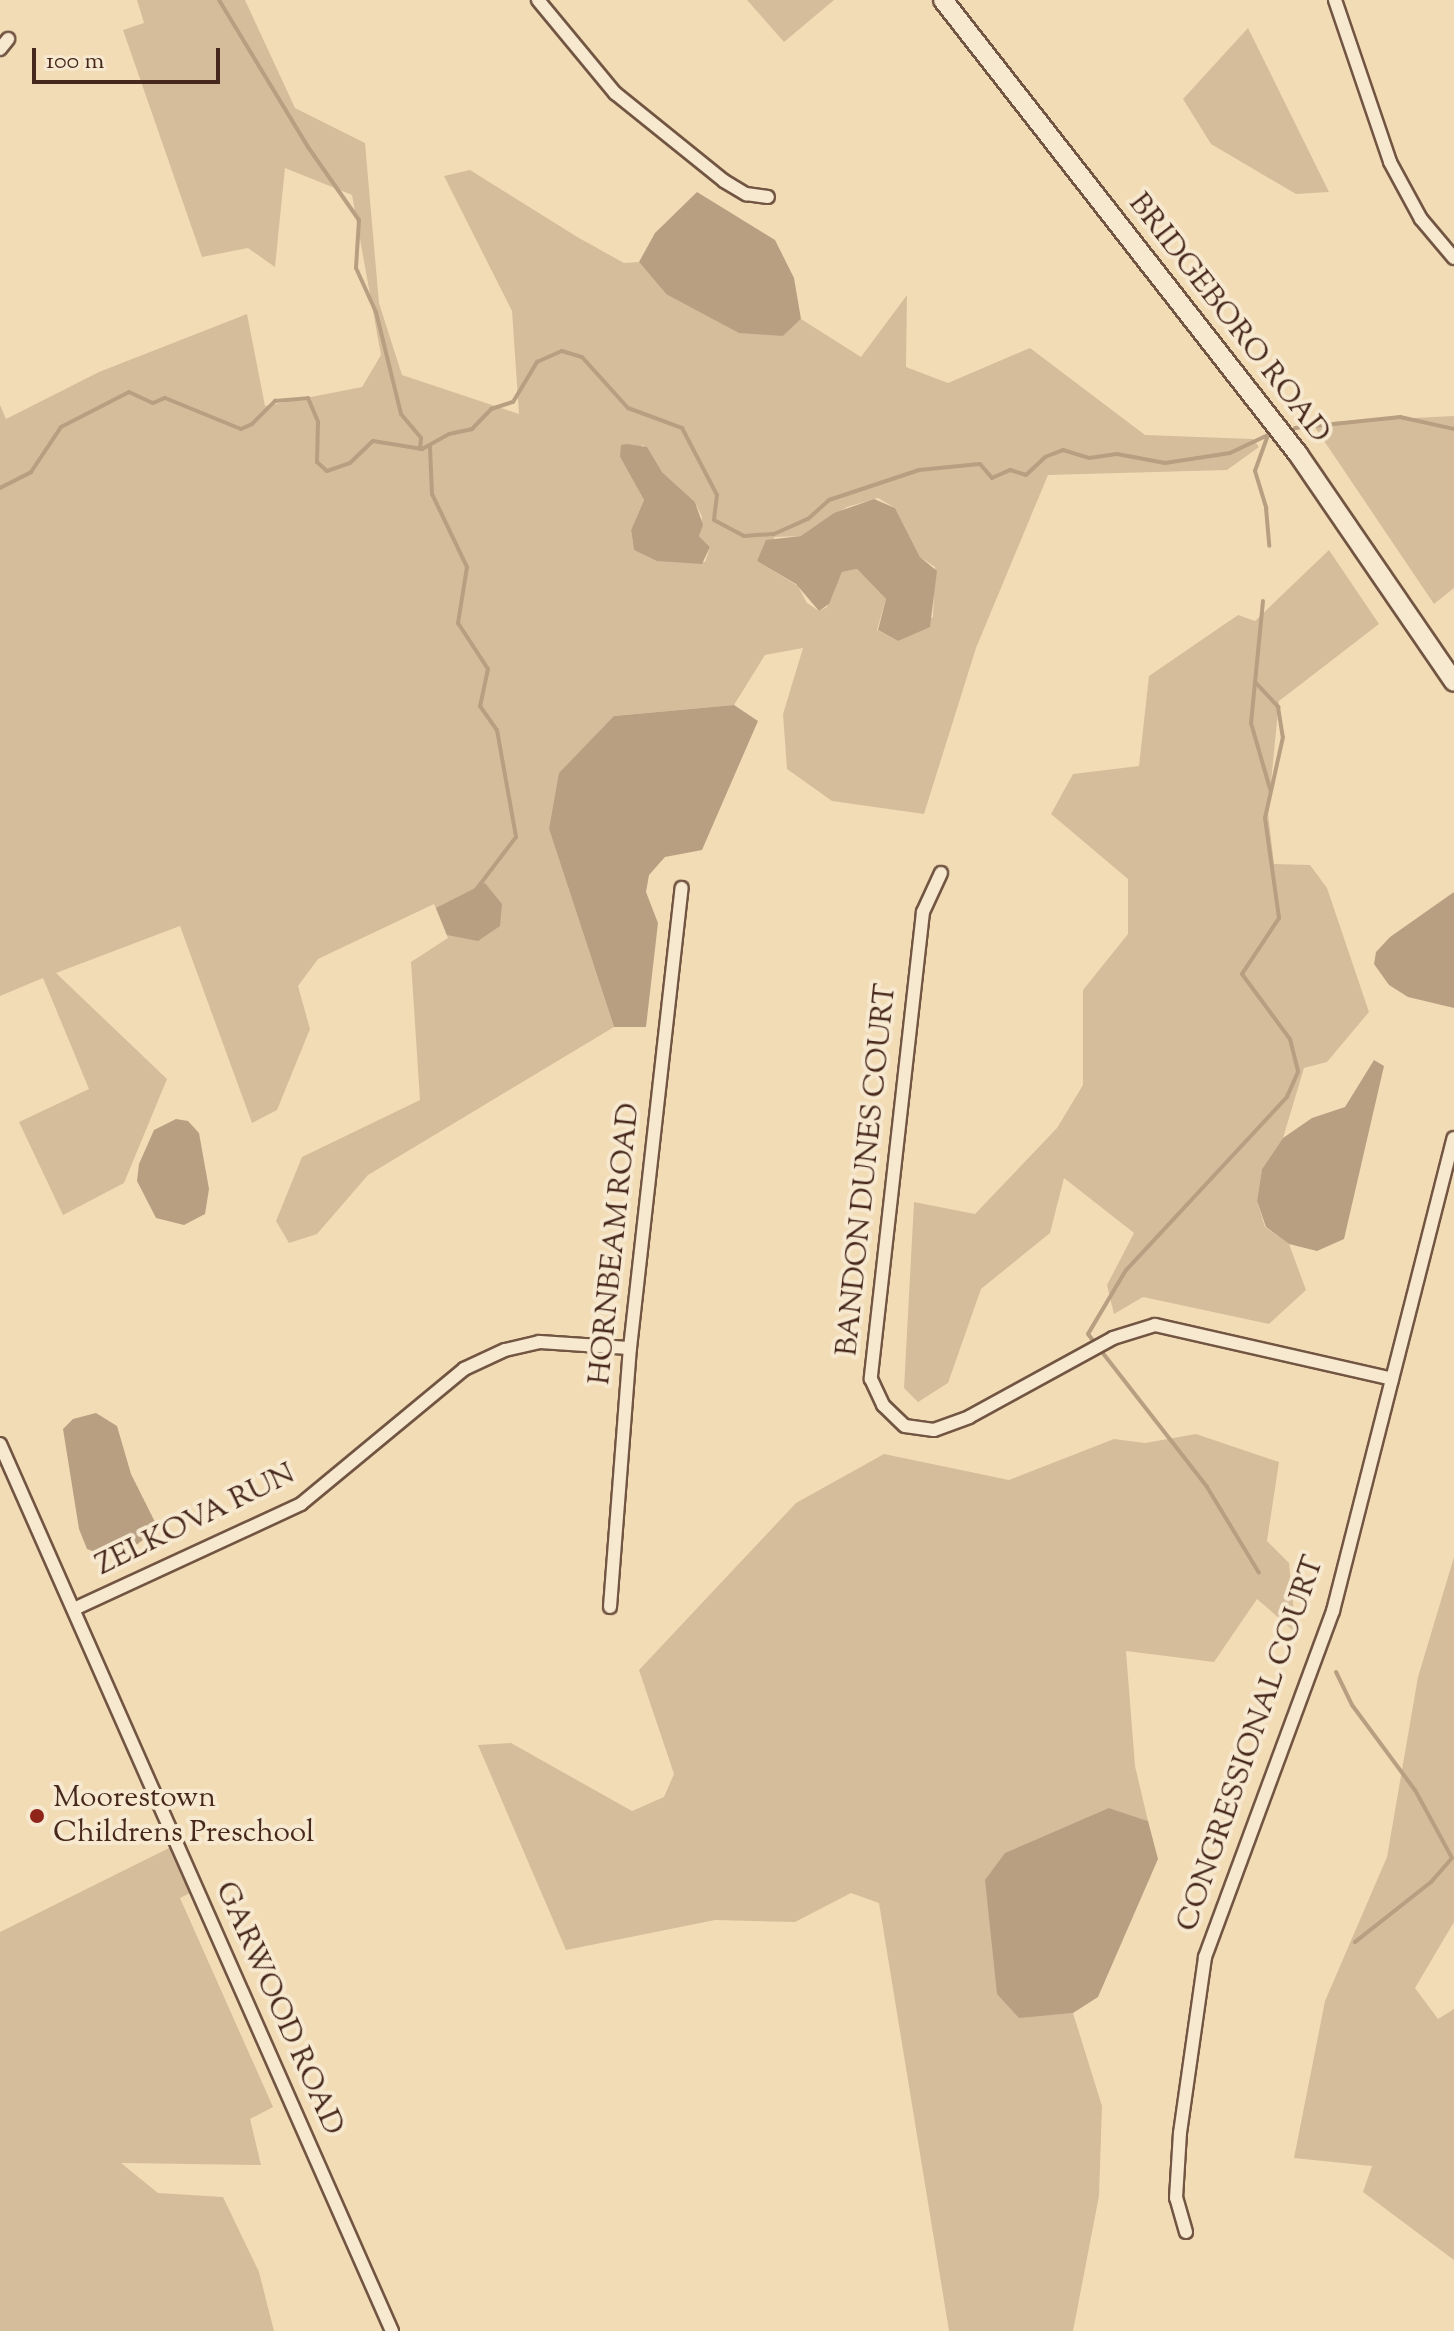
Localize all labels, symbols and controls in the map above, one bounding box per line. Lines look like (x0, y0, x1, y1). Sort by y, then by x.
scale bar (36, 32, 224, 82)
text: 100 m (46, 45, 104, 79)
street label: BRIDGEBORO ROAD (1119, 187, 1337, 451)
street label: BANDON DUNES COURT (831, 982, 905, 1358)
street label: HORNBEAM ROAD (583, 1101, 649, 1387)
street label: ZELKOVA RUN (90, 1457, 302, 1585)
street label: CONGRESSIONAL COURT (1171, 1551, 1333, 1937)
place label: Moorestown Childrens Preschool (53, 1781, 314, 1852)
marker: Moorestown Childrens Preschool (28, 1807, 46, 1825)
street label: GARWOOD ROAD (206, 1877, 350, 2141)

